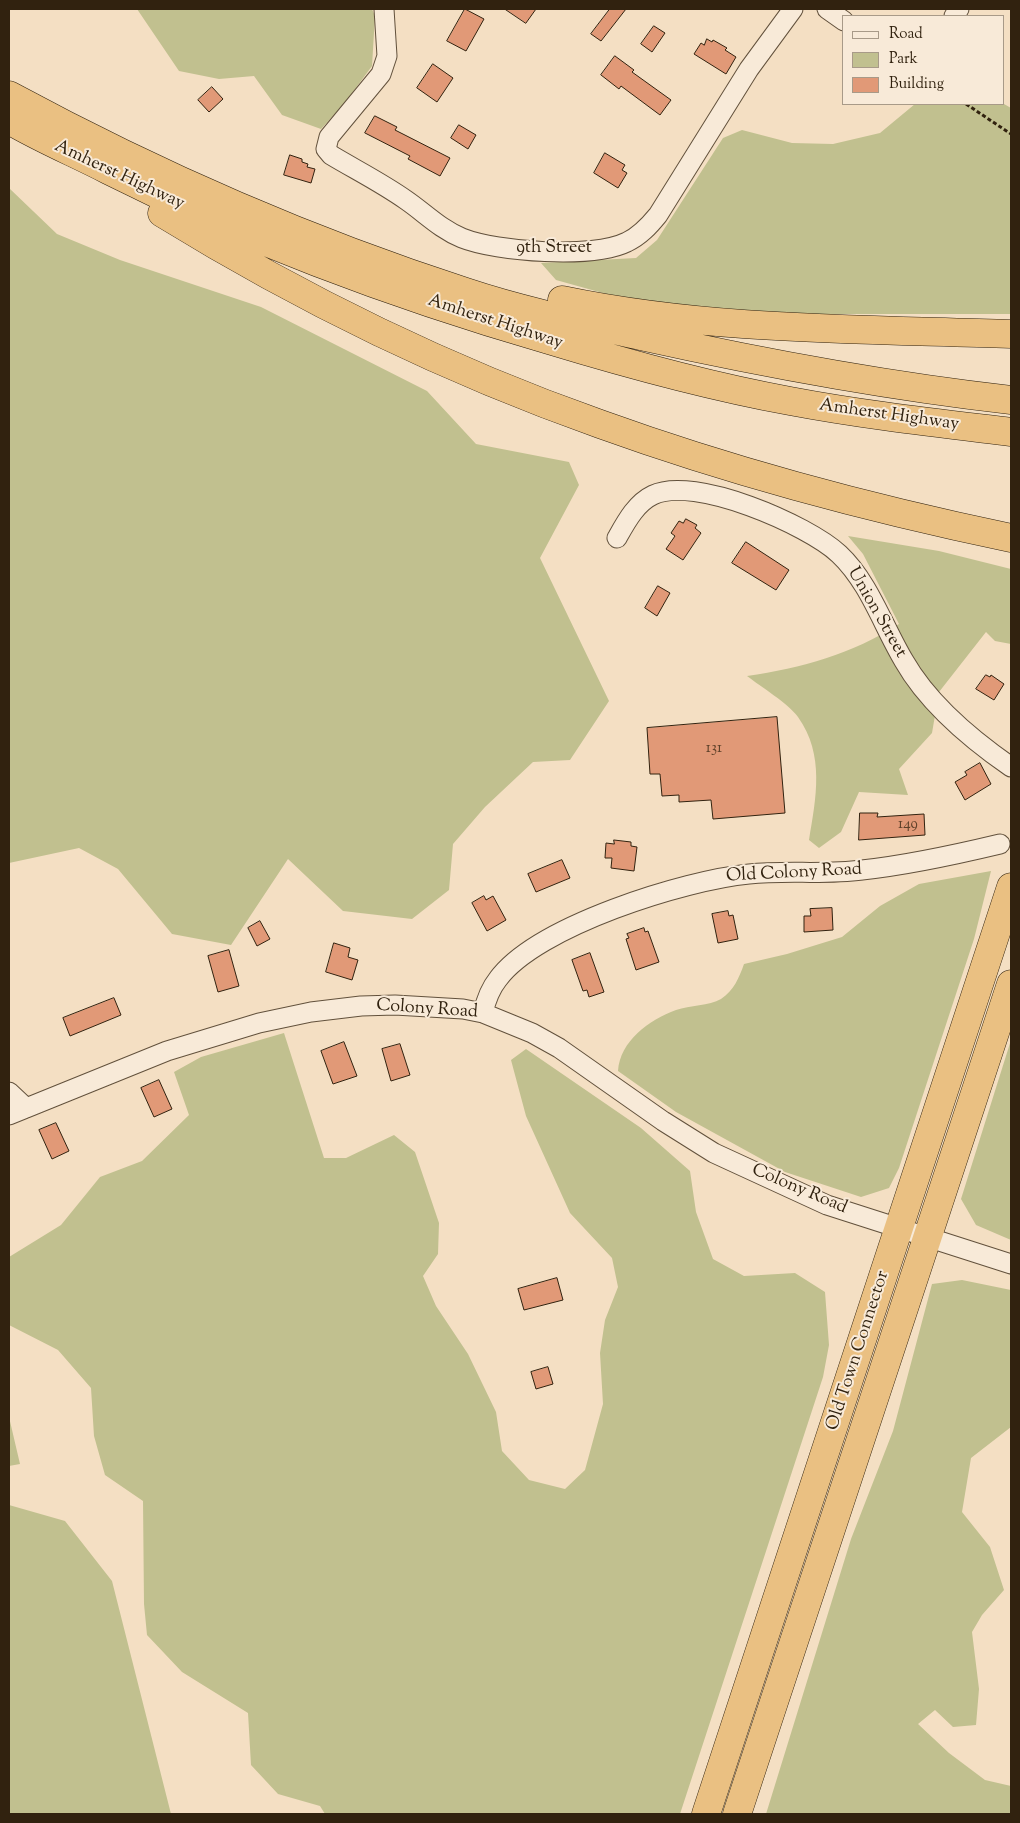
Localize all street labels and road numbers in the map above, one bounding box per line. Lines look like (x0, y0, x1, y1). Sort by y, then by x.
street label: Amherst Highway (51, 136, 187, 216)
street label: 9th Street (516, 238, 592, 260)
street label: Amherst Highway (425, 291, 565, 355)
street label: Amherst Highway (818, 395, 960, 437)
street label: Union Street (841, 564, 911, 662)
street label: Old Colony Road (726, 860, 862, 888)
street label: Colony Road (375, 996, 479, 1024)
street label: Colony Road (748, 1160, 850, 1220)
street label: Old Town Connector (823, 1268, 895, 1434)

